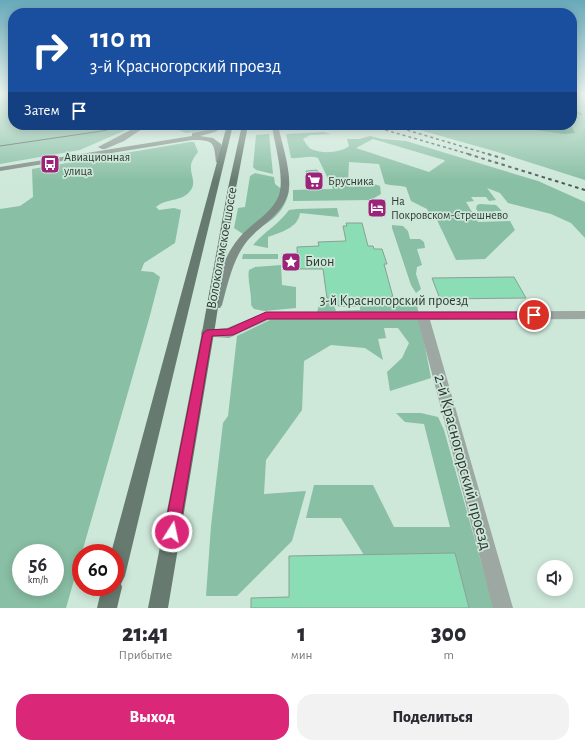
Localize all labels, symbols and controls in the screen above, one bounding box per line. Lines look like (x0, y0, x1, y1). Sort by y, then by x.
icon: right (24, 24, 76, 76)
text: 110 m (90, 25, 152, 53)
text: 3-й Красногорский проезд (90, 58, 281, 76)
icon: arrive (68, 100, 90, 122)
text: Затем (24, 103, 60, 118)
place label: Авиационная улица (63, 151, 130, 178)
bus stop icon: Авиационная улица (39, 153, 61, 175)
supermarket icon: Брусника (303, 170, 325, 192)
place label: Брусника (328, 175, 374, 188)
street label: Волоколамское шоссе (204, 186, 240, 310)
place label: На Покровском-Стрешнево (391, 195, 508, 221)
hotel icon: На Покровском-Стрешнево (366, 197, 388, 219)
place icon: Бион (280, 251, 302, 273)
place label: Бион (305, 255, 334, 269)
street label: 3-й Красногорский проезд (320, 294, 468, 308)
pin (517, 298, 551, 332)
icon: arrive (523, 304, 545, 326)
street label: 2-й Красногорский проезд (431, 372, 495, 552)
position arrow (151, 511, 193, 553)
speed limit sign: 60 (72, 544, 124, 596)
text: 56 (29, 555, 47, 575)
map controls (537, 560, 573, 596)
button: sound (537, 560, 573, 596)
text: km/h (28, 575, 48, 585)
text: 21:41 (122, 622, 169, 646)
text: 1 (297, 622, 306, 646)
text: 300 (431, 622, 466, 646)
text: Прибытие (119, 649, 172, 662)
text: мин (291, 649, 312, 662)
text: m (443, 649, 454, 662)
button: Выход (16, 694, 289, 740)
button: Поделиться (297, 694, 569, 740)

